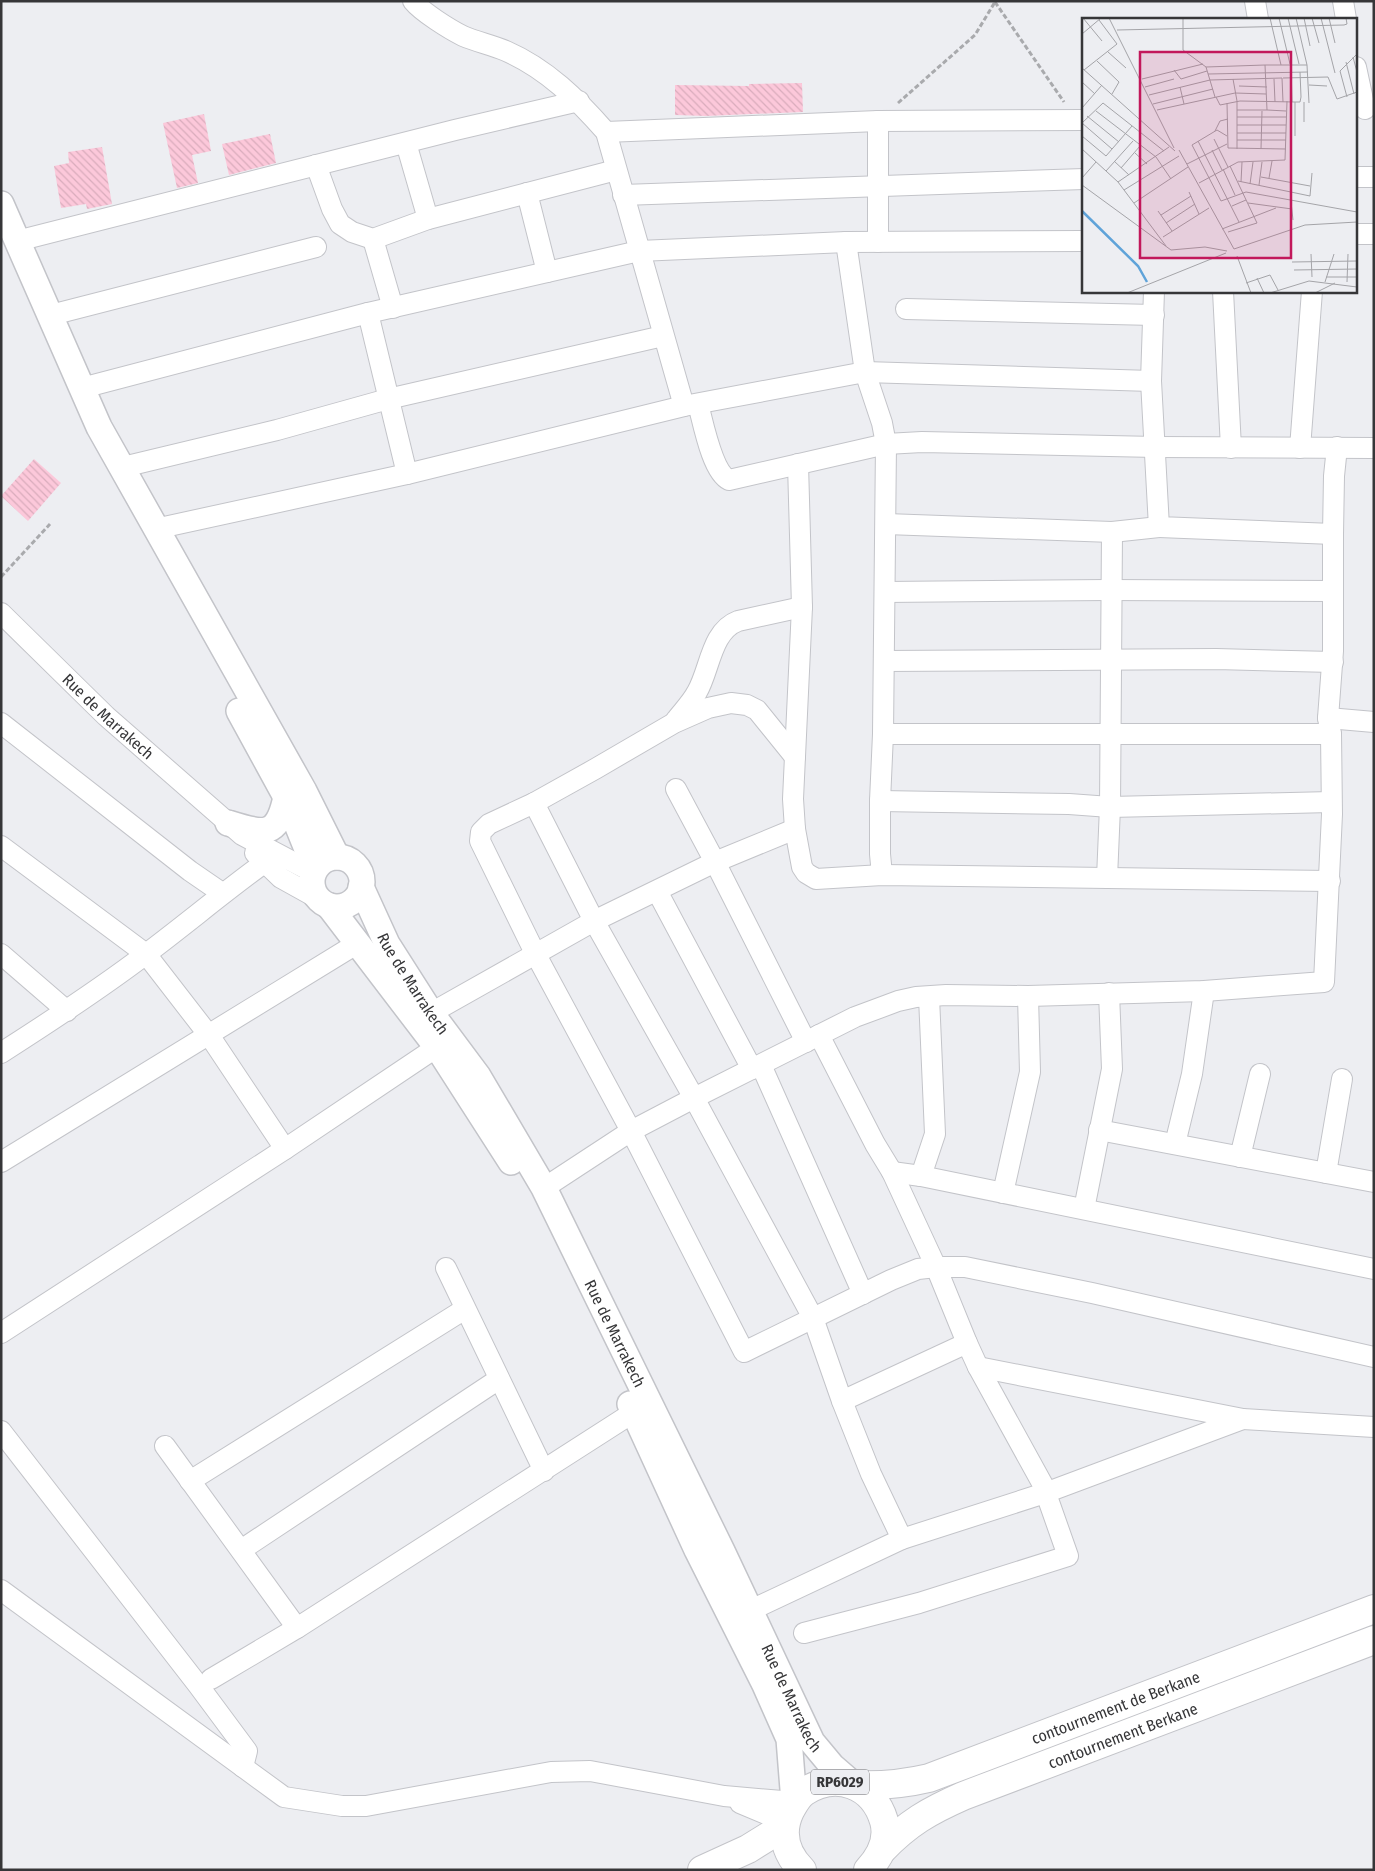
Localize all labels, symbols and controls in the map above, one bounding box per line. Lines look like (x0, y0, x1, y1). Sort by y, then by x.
inset map (1082, 18, 1358, 292)
street label: Rue de Marrakech (59, 669, 158, 763)
street label: Rue de Marrakech (374, 930, 453, 1038)
street label: Rue de Marrakech (581, 1277, 650, 1390)
street label: Rue de Marrakech (758, 1641, 826, 1756)
street label: contournement de Berkane (1029, 1667, 1202, 1748)
street label: contournement Berkane (1045, 1698, 1200, 1772)
road number: RP6029 (811, 1770, 869, 1794)

